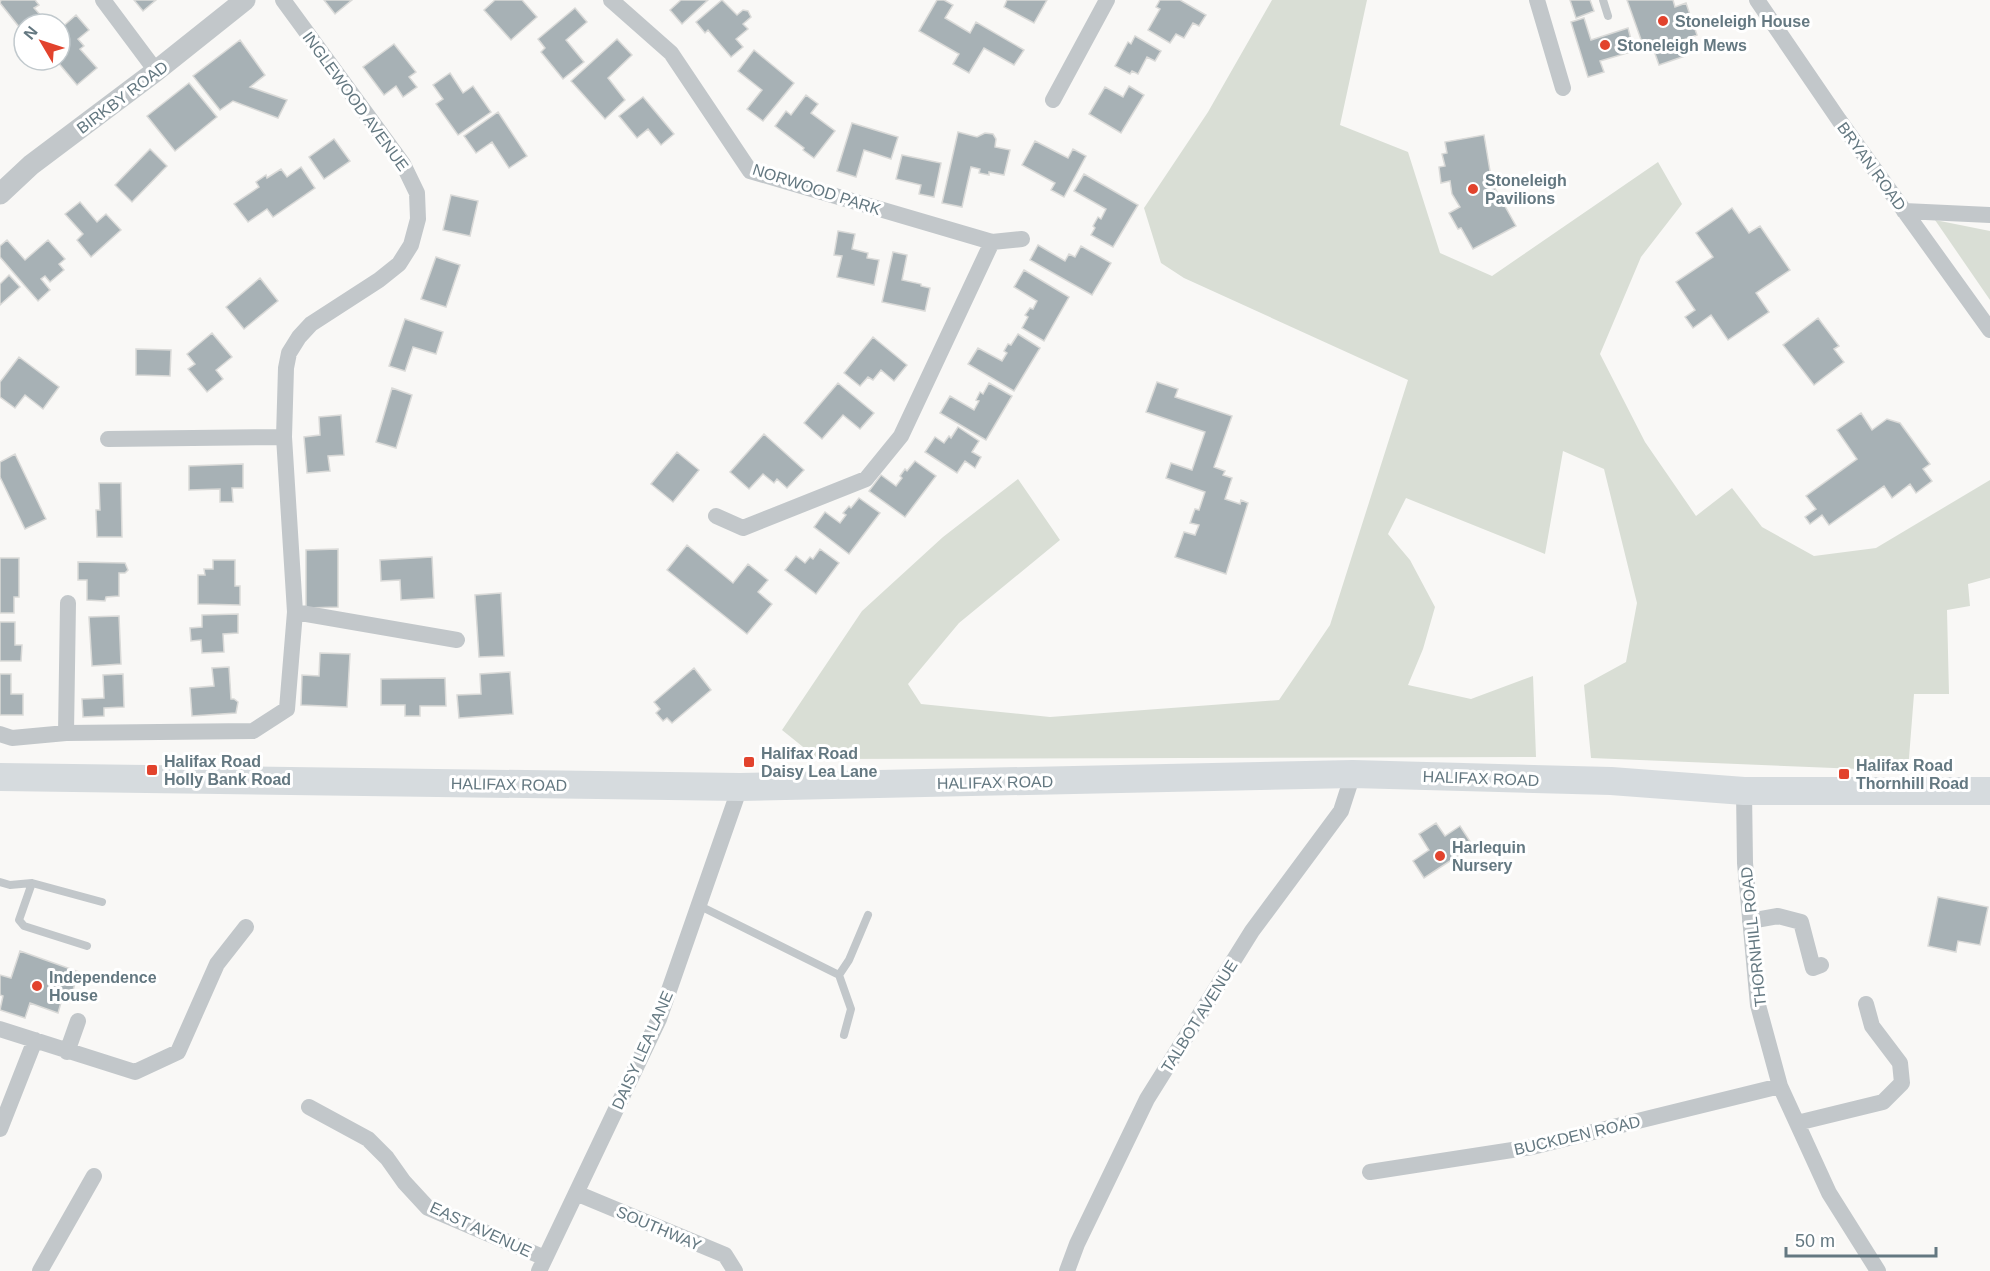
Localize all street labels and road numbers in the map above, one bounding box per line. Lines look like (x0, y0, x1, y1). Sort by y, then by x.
street label: INGLEWOOD AVENUE (299, 28, 412, 174)
street label: BIRKBY ROAD (74, 58, 171, 137)
street label: BRYAN ROAD (1834, 119, 1909, 213)
street label: NORWOOD PARK (751, 161, 883, 218)
street label: HALIFAX ROAD (1422, 768, 1539, 789)
street label: HALIFAX ROAD (937, 773, 1053, 792)
street label: HALIFAX ROAD (451, 775, 567, 794)
street label: THORNHILL ROAD (1738, 866, 1769, 1008)
street label: TALBOT AVENUE (1158, 957, 1241, 1075)
street label: DAISY LEA LANE (609, 988, 676, 1112)
street label: BUCKDEN ROAD (1512, 1113, 1642, 1158)
street label: EAST AVENUE (427, 1199, 534, 1260)
street label: SOUTHWAY (614, 1203, 704, 1254)

